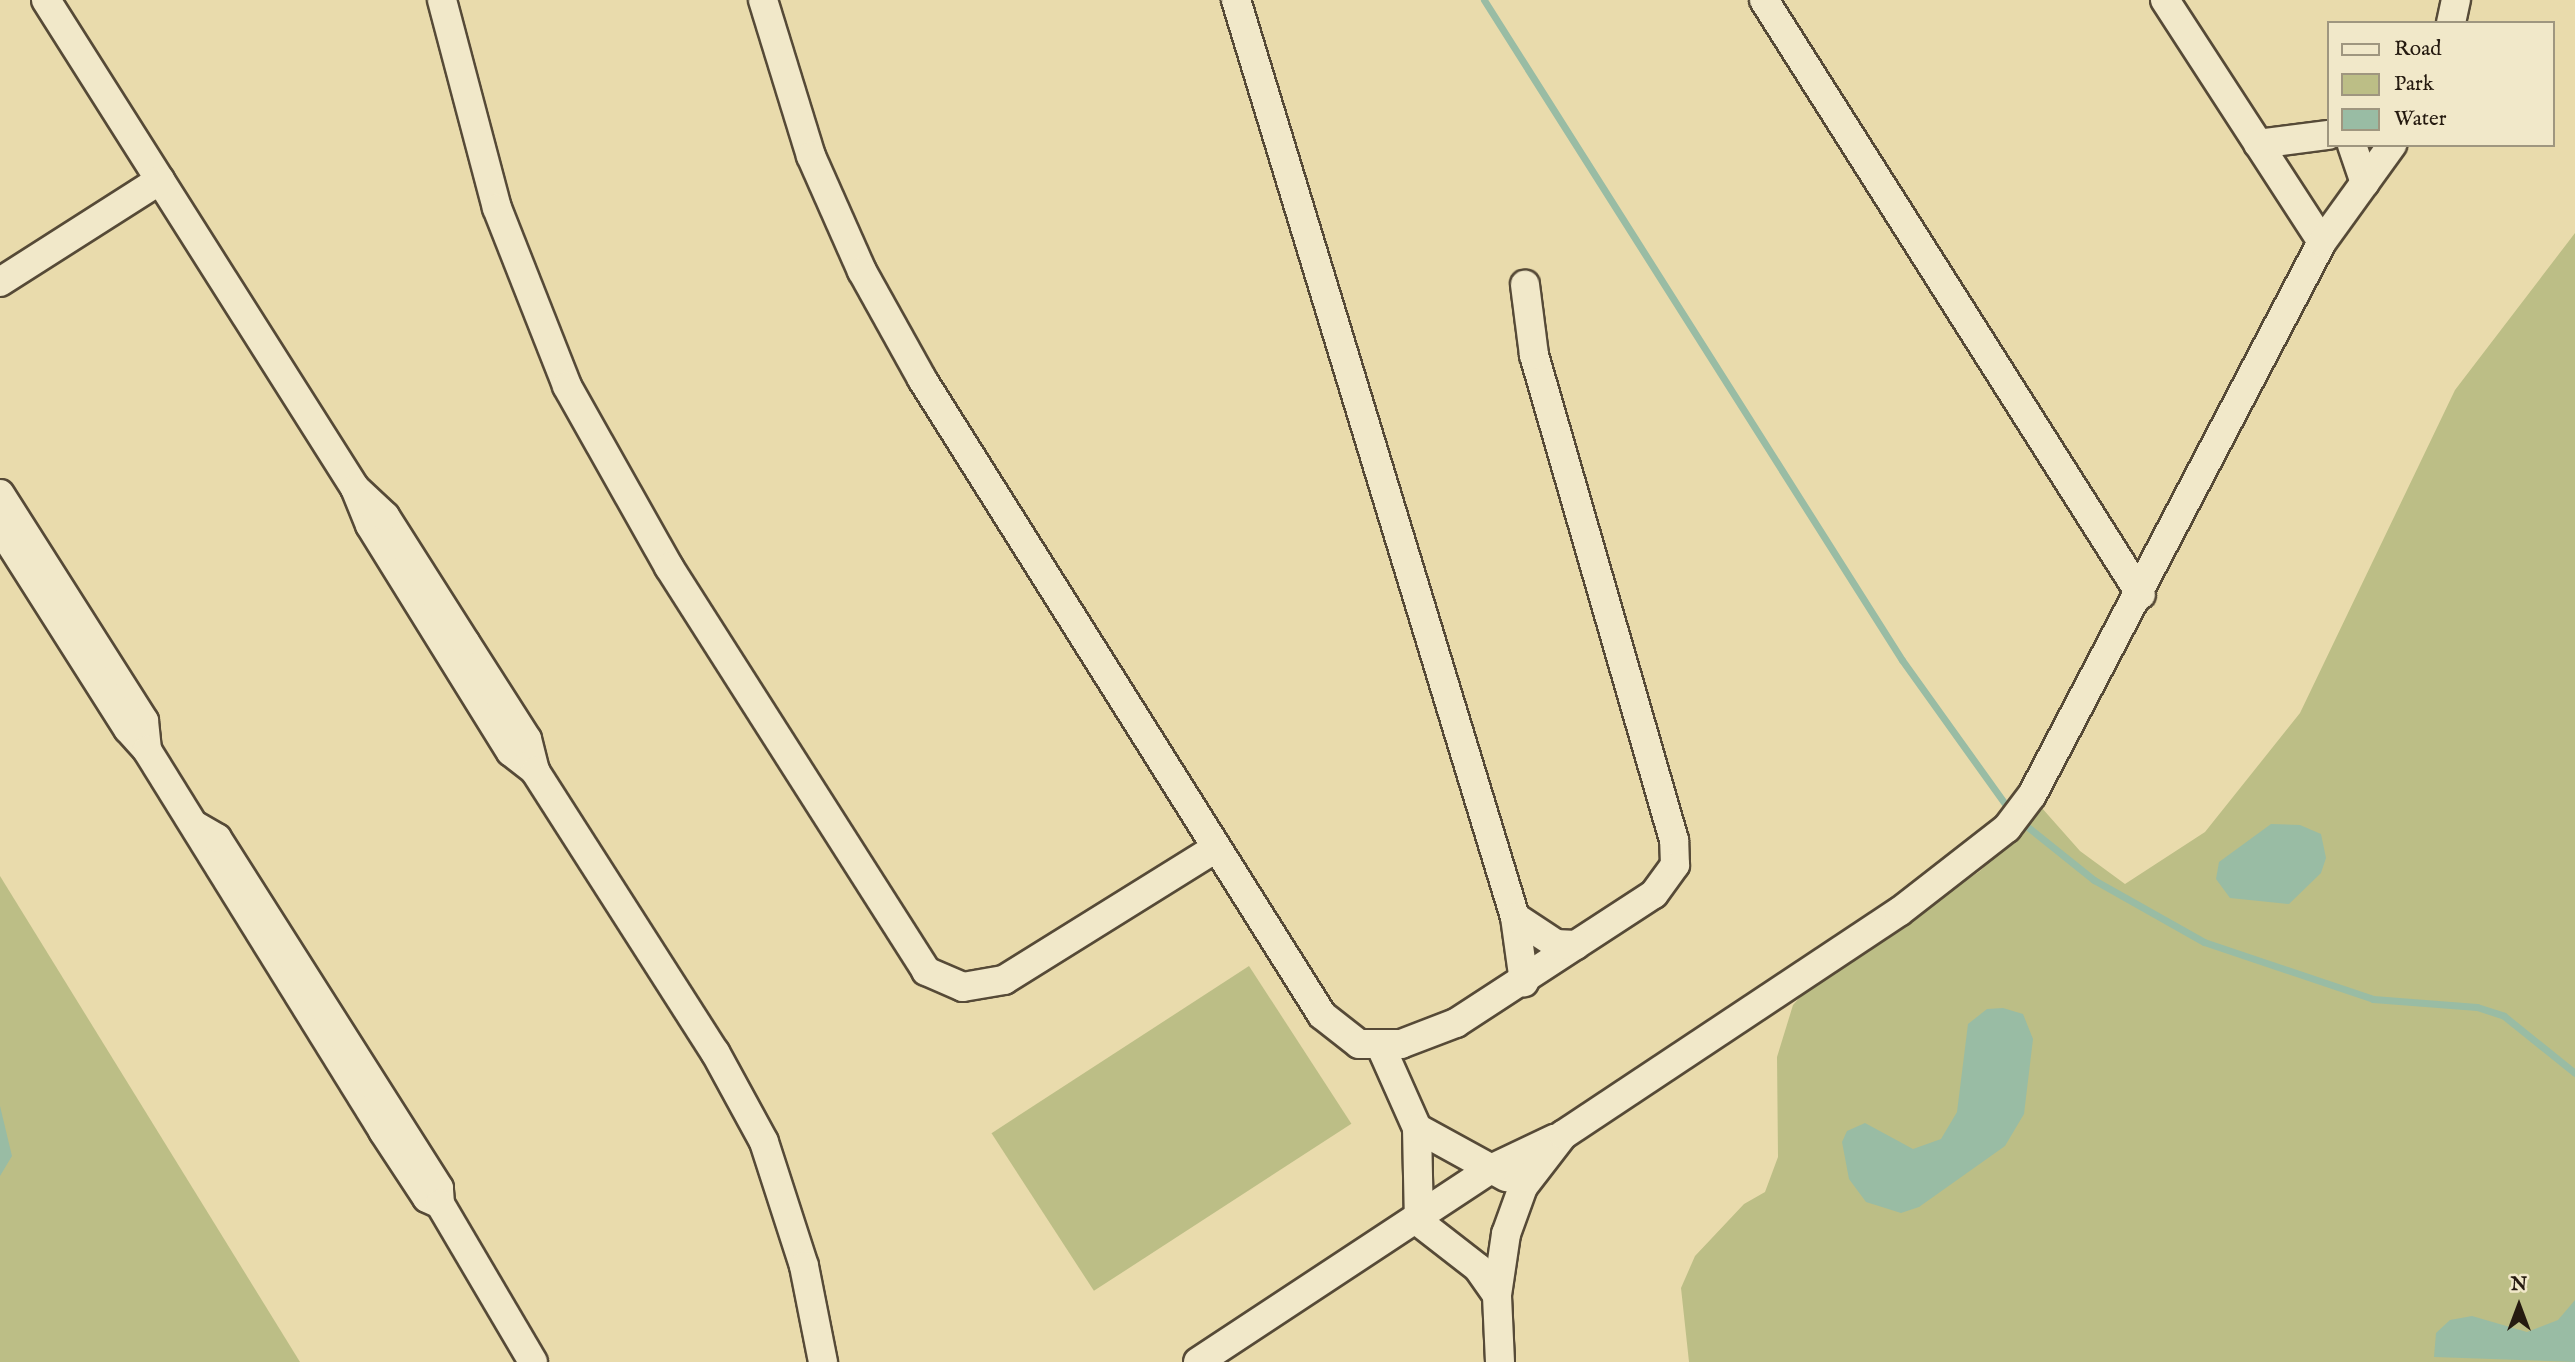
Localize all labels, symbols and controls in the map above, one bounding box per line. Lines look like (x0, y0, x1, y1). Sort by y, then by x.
legend (2326, 21, 2554, 147)
text: Road (2394, 36, 2441, 63)
text: Park (2394, 71, 2434, 98)
text: Water (2394, 106, 2446, 133)
north arrow (2484, 1271, 2554, 1341)
text: N (2511, 1273, 2527, 1297)

